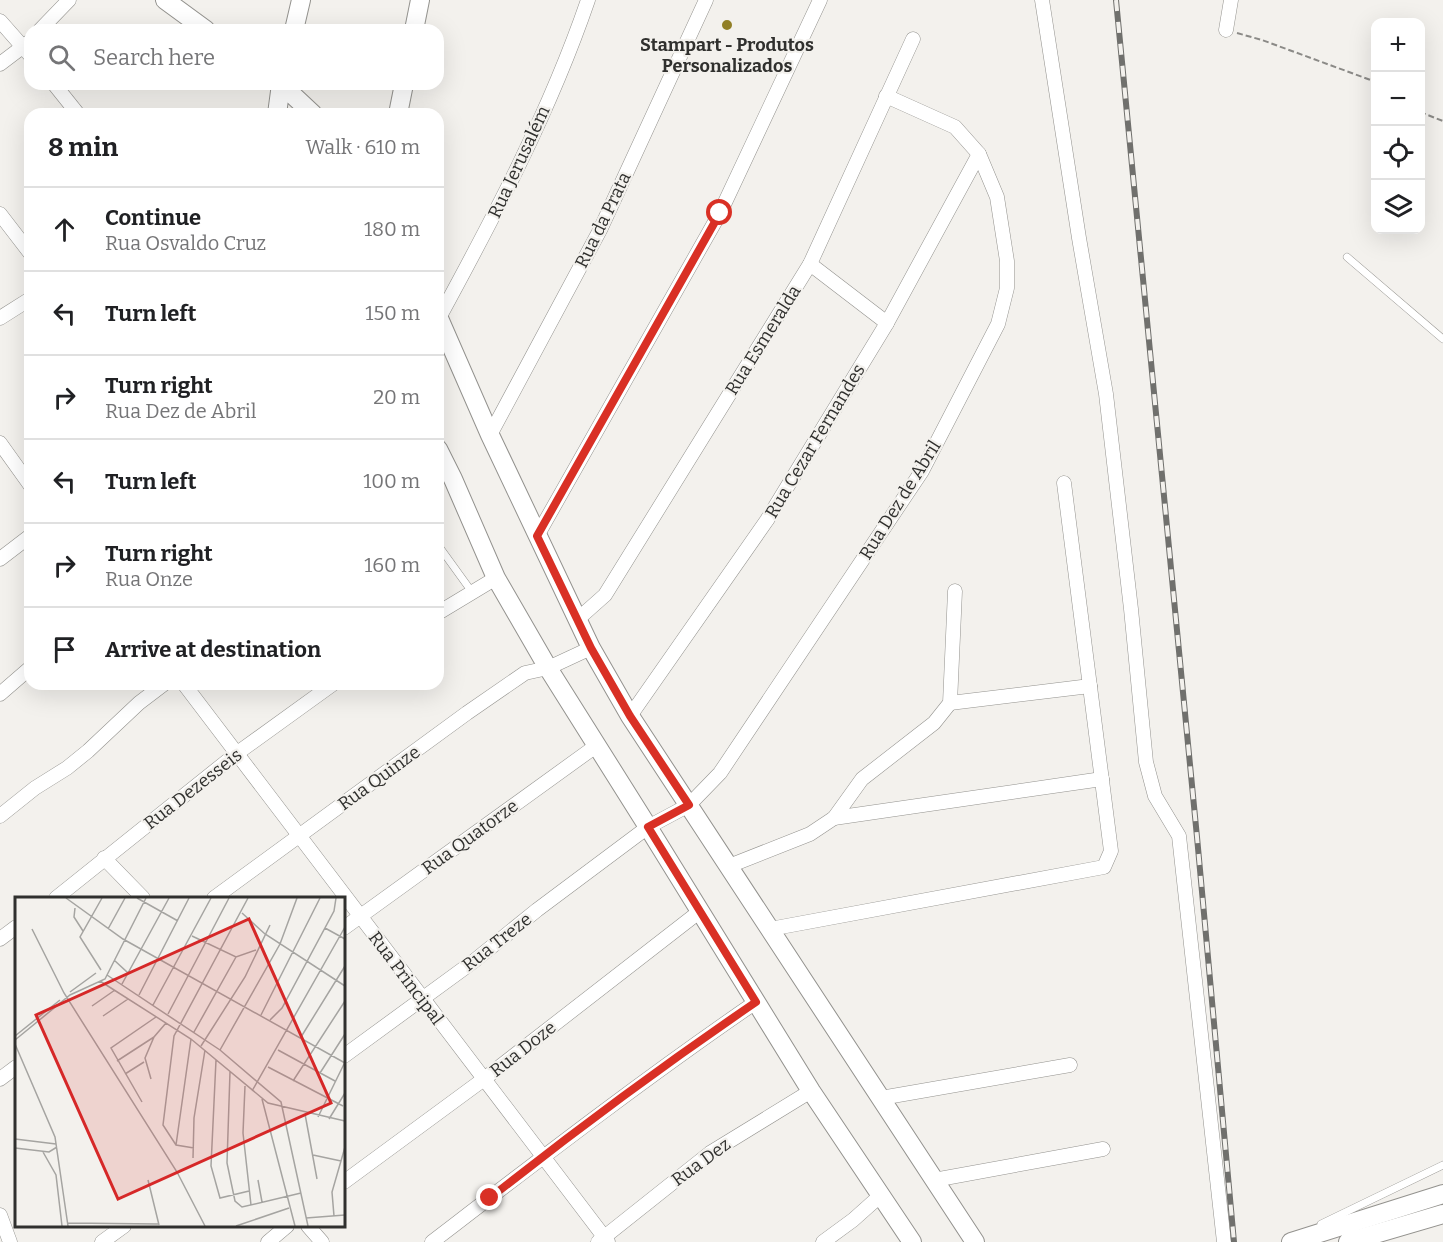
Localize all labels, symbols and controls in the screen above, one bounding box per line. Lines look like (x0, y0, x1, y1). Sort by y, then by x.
marker: Stampart - Produtos Personalizados (720, 18, 734, 32)
map controls (1371, 18, 1425, 234)
button: + (1371, 18, 1425, 72)
search box (24, 24, 444, 90)
place label: Stampart - Produtos Personalizados (640, 34, 814, 77)
icon: search (45, 41, 78, 74)
text: Search here (93, 44, 215, 71)
button: − (1371, 72, 1425, 126)
street label: Rua Jerusalém (483, 102, 555, 222)
button: locate (1371, 126, 1425, 180)
text: 8 min (48, 132, 118, 163)
text: Walk · 610 m (305, 135, 420, 159)
street label: Rua da Prata (570, 168, 636, 272)
button: layers (1371, 180, 1425, 234)
route start (706, 199, 732, 225)
text: Continue (105, 204, 201, 231)
icon: ahead (48, 213, 81, 246)
text: 180 m (364, 217, 420, 241)
text: Rua Osvaldo Cruz (105, 231, 266, 255)
street label: Rua Esmeralda (720, 281, 806, 399)
icon: left (48, 297, 81, 330)
text: Turn left (105, 300, 197, 327)
text: 150 m (365, 301, 420, 325)
street label: Rua Cezar Fernandes (760, 360, 870, 522)
text: Turn right (105, 372, 213, 399)
icon: right (48, 381, 81, 414)
text: 20 m (373, 385, 420, 409)
text: Rua Dez de Abril (105, 399, 257, 423)
street label: Rua Dez de Abril (855, 436, 945, 564)
icon: left (48, 465, 81, 498)
text: Turn left (105, 468, 197, 495)
text: 100 m (363, 469, 420, 493)
text: Turn right (105, 540, 213, 567)
icon: right (48, 549, 81, 582)
text: 160 m (364, 553, 420, 577)
text: Rua Onze (105, 567, 193, 591)
icon: arrive (48, 633, 81, 666)
text: Arrive at destination (105, 636, 321, 663)
street label: Rua Quinze (334, 741, 424, 815)
street label: Rua Dezesseis (140, 744, 246, 834)
street label: Rua Quatorze (418, 795, 522, 879)
inset map (15, 897, 345, 1227)
street label: Rua Treze (458, 908, 536, 976)
street label: Rua Principal (364, 927, 448, 1029)
street label: Rua Doze (486, 1016, 560, 1082)
street label: Rua Dez (667, 1133, 735, 1191)
route end (476, 1184, 502, 1210)

